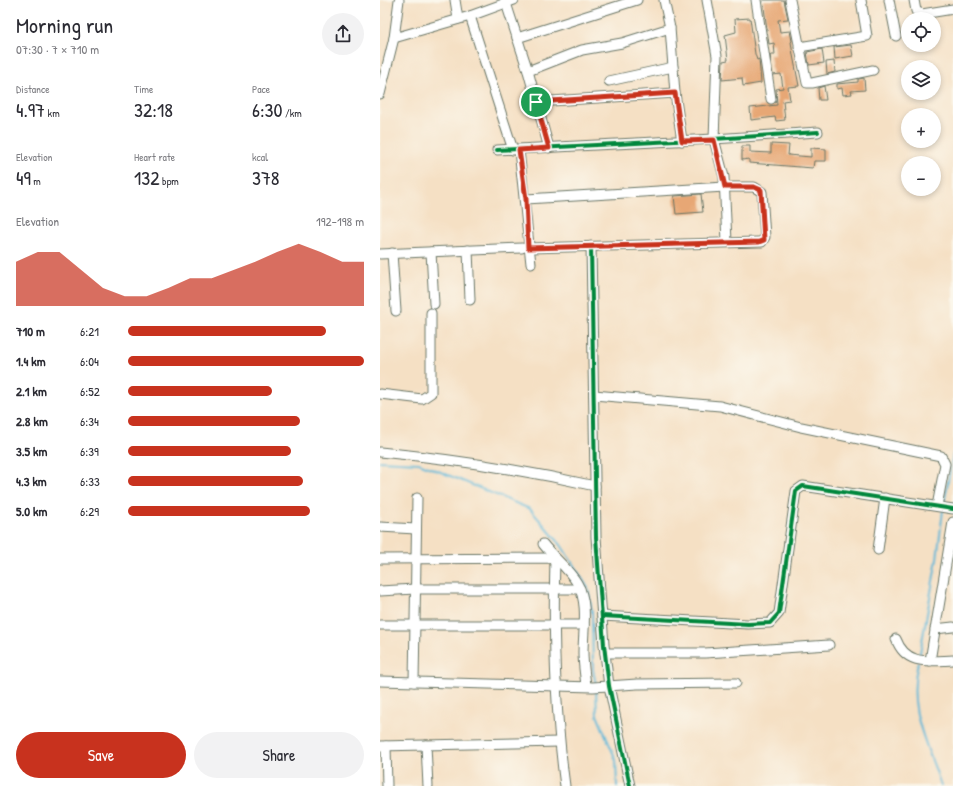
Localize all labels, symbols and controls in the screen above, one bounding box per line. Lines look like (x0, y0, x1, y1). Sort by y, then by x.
text: Morning run (16, 10, 113, 40)
map controls (901, 12, 941, 196)
button: locate (901, 12, 941, 52)
button: share (322, 13, 364, 55)
text: 07:30 · 7 × 710 m (16, 40, 99, 58)
button: layers (901, 60, 941, 100)
text: Distance (16, 82, 50, 96)
text: Time (134, 82, 153, 96)
text: Pace (252, 82, 270, 96)
pin (519, 85, 553, 119)
icon: arrive (525, 91, 547, 113)
text: 4.97 (16, 96, 45, 123)
text: 32:18 (134, 96, 173, 123)
text: 6:30 (252, 96, 283, 123)
text: km (45, 106, 60, 120)
text: /km (283, 106, 302, 120)
button: + (901, 108, 941, 148)
text: Elevation (16, 150, 53, 164)
text: Heart rate (134, 150, 175, 164)
text: kcal (252, 150, 268, 164)
button: − (901, 156, 941, 196)
text: 49 (16, 164, 31, 191)
text: 132 (134, 164, 160, 191)
text: 378 (252, 164, 280, 191)
text: m (31, 174, 41, 188)
text: bpm (160, 174, 179, 188)
text: Elevation (16, 212, 59, 230)
text: 192–198 m (316, 212, 364, 230)
text: 710 m (16, 322, 45, 340)
text: 6:21 (80, 322, 99, 340)
text: 1.4 km (16, 352, 46, 370)
text: 6:04 (80, 352, 99, 370)
text: 2.1 km (16, 382, 47, 400)
text: 6:52 (80, 382, 100, 400)
text: 2.8 km (16, 412, 48, 430)
text: 6:34 (80, 412, 99, 430)
text: 3.5 km (16, 442, 47, 460)
text: 6:39 (80, 442, 99, 460)
text: 4.3 km (16, 472, 47, 490)
text: 6:33 (80, 472, 100, 490)
text: 5.0 km (16, 502, 47, 520)
text: 6:29 (80, 502, 99, 520)
button: Save (16, 732, 186, 778)
button: Share (194, 732, 364, 778)

